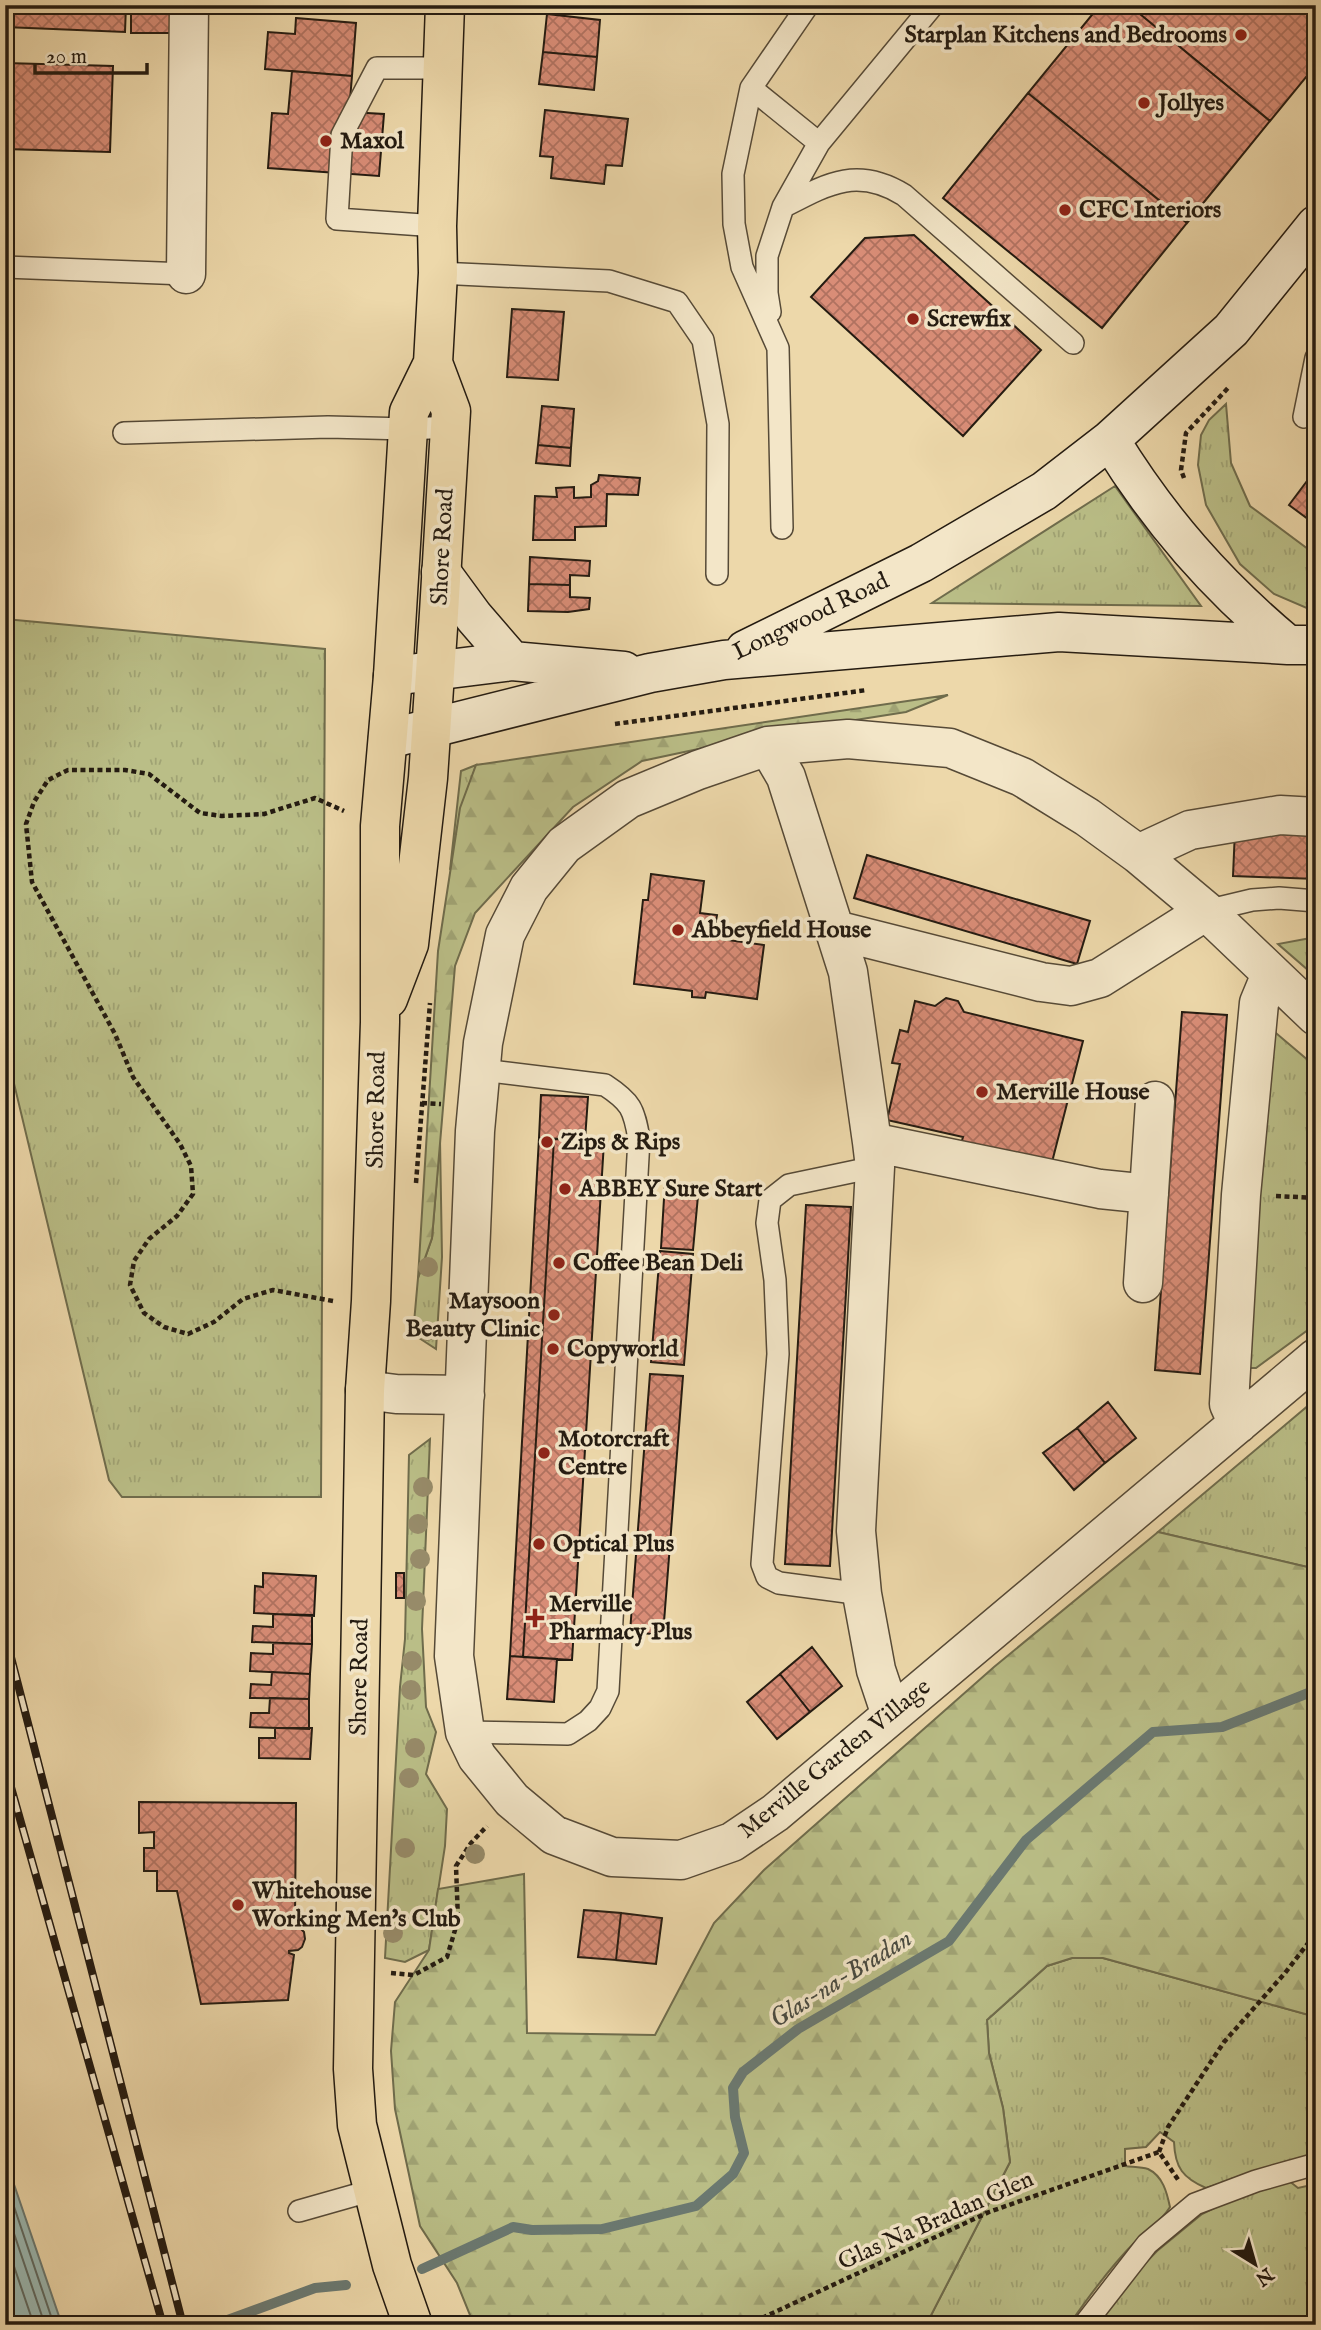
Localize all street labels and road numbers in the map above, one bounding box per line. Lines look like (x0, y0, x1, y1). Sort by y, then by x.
street label: Shore Road (424, 487, 462, 606)
street label: Longwood Road (728, 566, 894, 668)
street label: Shore Road (360, 1051, 394, 1169)
street label: Shore Road (343, 1618, 377, 1736)
street label: Merville Garden Village (733, 1672, 937, 1846)
street label: Glas Na Bradan Glen (833, 2164, 1039, 2278)

